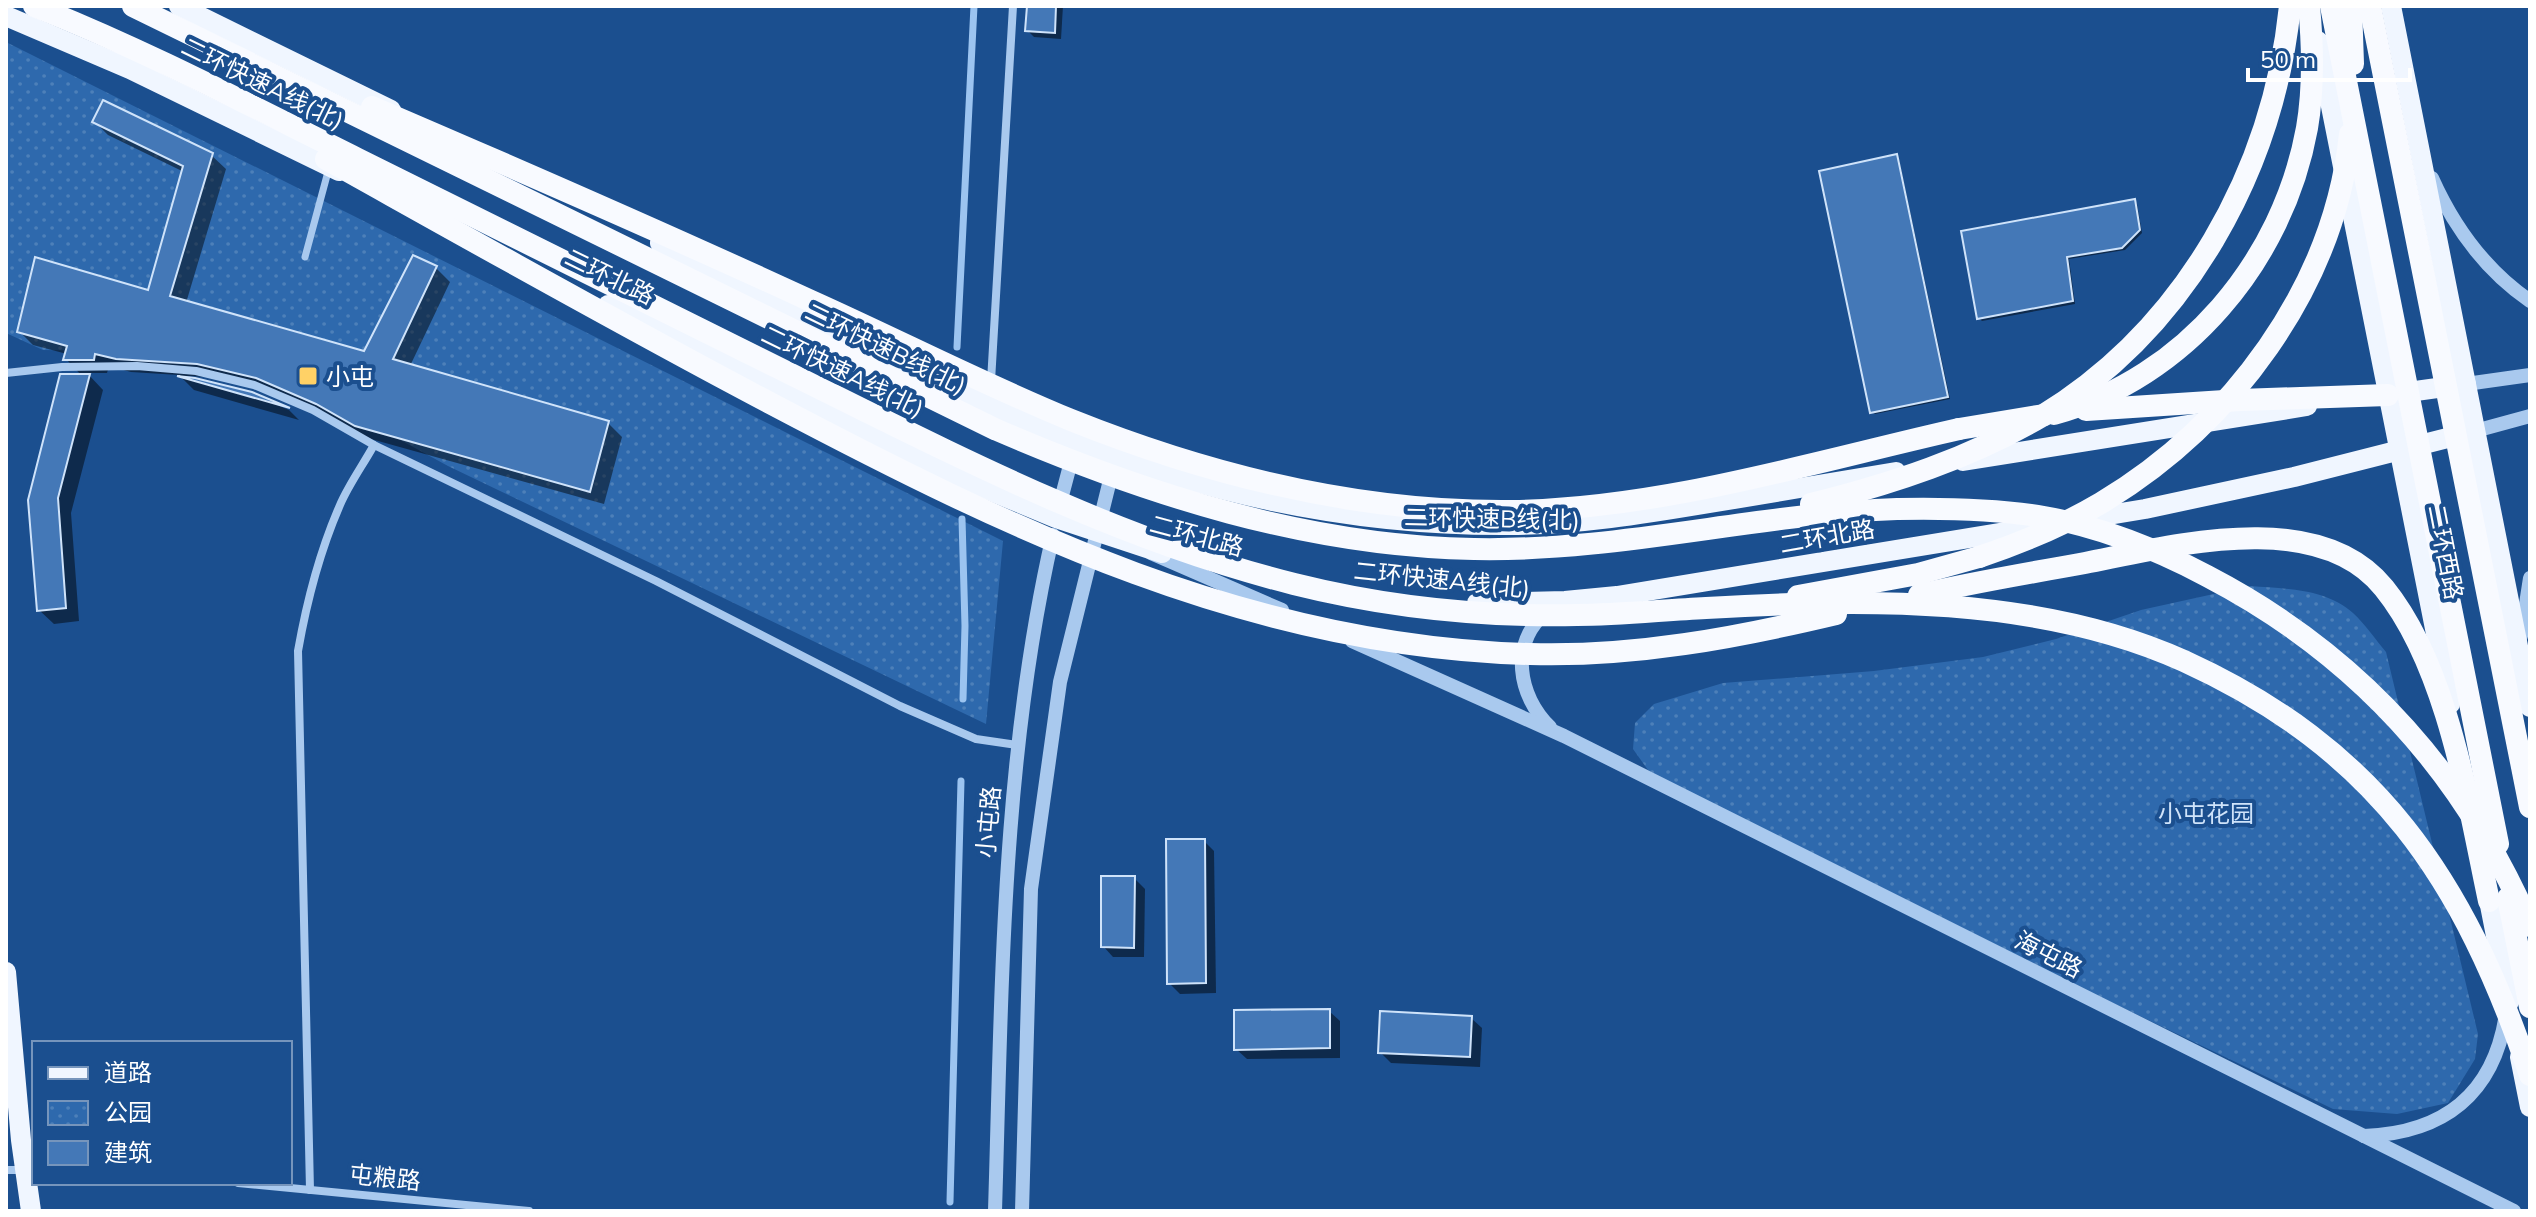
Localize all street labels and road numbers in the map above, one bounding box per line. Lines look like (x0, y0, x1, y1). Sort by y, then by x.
street label: 二环快速A线(北) (177, 31, 349, 135)
street label: 二环北路 (560, 241, 660, 311)
street label: 二环快速B线(北) (801, 296, 971, 400)
street label: 二环快速A线(北) (757, 319, 929, 423)
street label: 二环快速B线(北) (1404, 501, 1580, 535)
street label: 二环西路 (2422, 502, 2470, 602)
street label: 二环北路 (1147, 508, 1247, 562)
street label: 二环北路 (1777, 513, 1877, 559)
street label: 二环快速A线(北) (1352, 555, 1532, 603)
street label: 小屯路 (970, 785, 1006, 859)
street label: 海屯路 (2010, 924, 2088, 984)
street label: 屯粮路 (348, 1158, 422, 1196)

